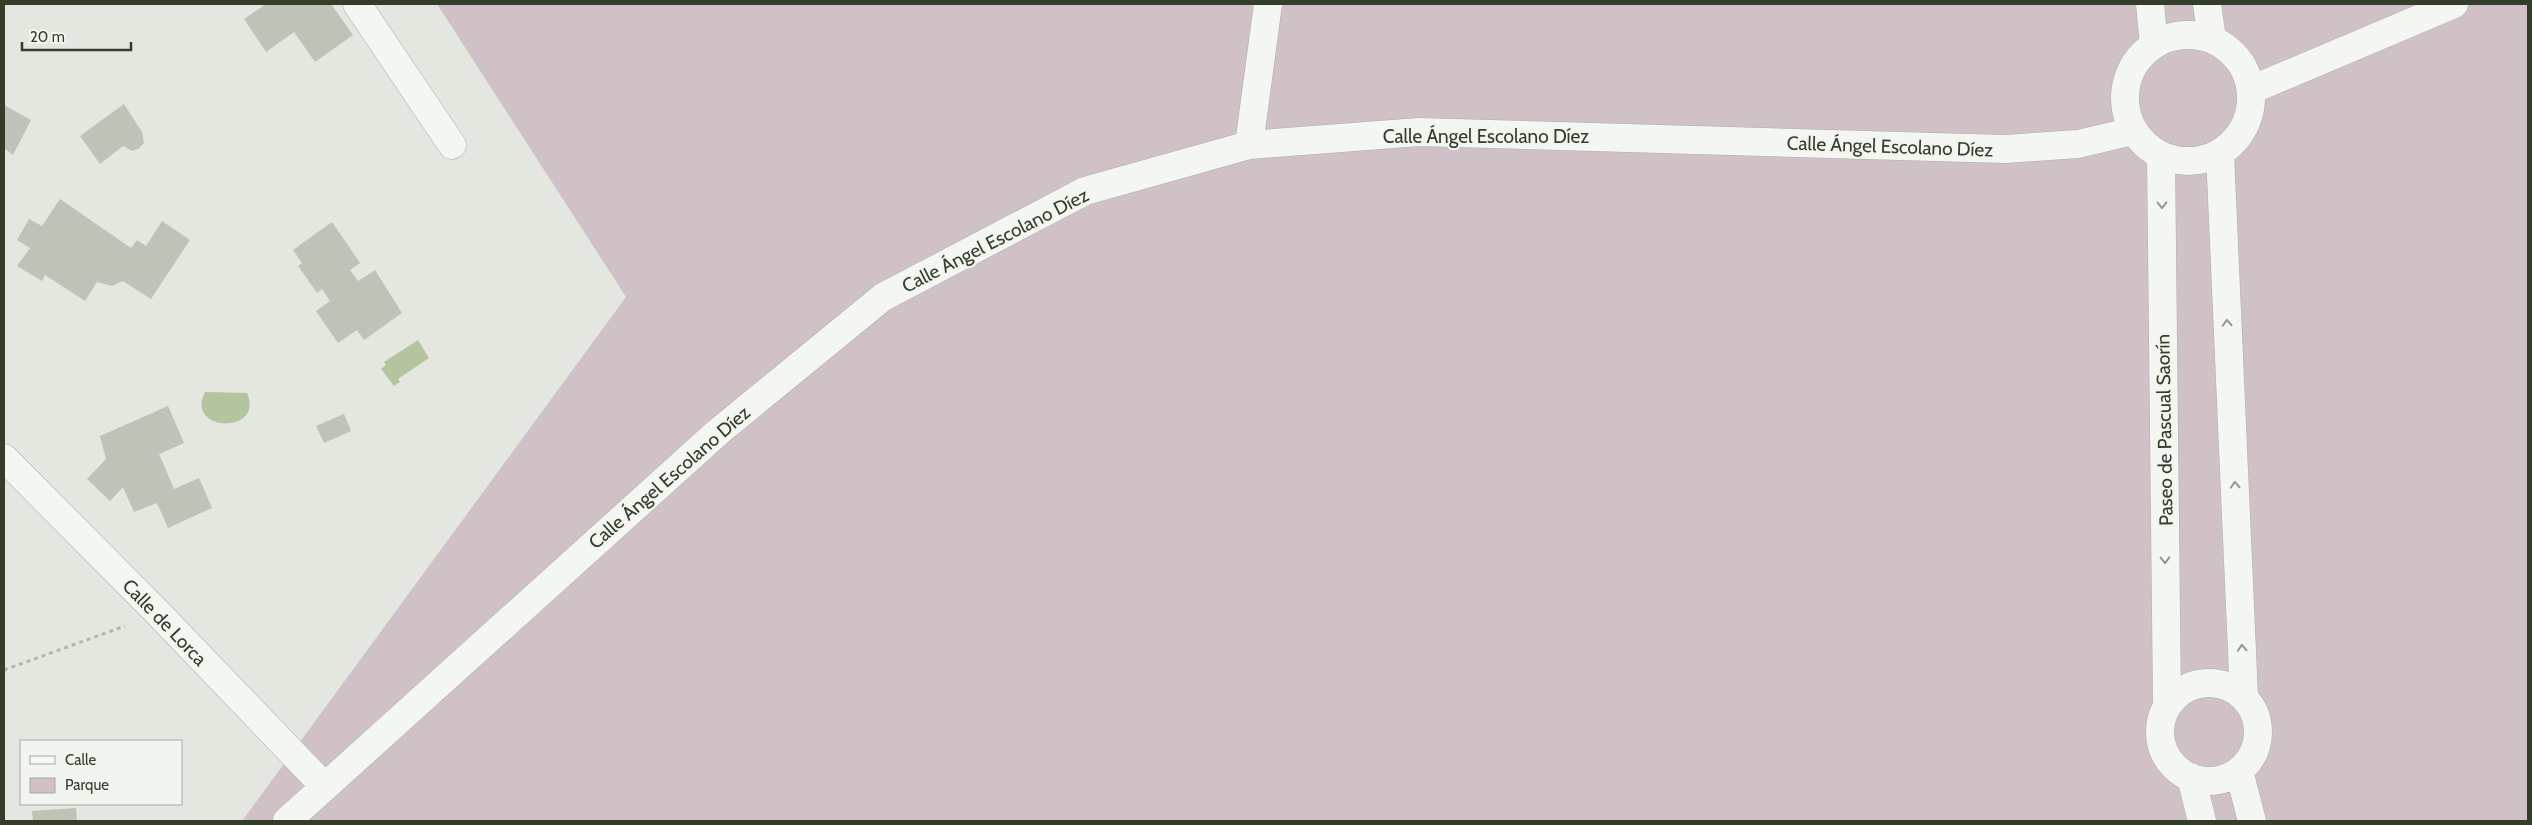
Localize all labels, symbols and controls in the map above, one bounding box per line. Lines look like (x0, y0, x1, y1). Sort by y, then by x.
scale bar (22, 20, 131, 52)
text: 20 m (30, 28, 65, 46)
street label: Calle Ángel Escolano Díez (1383, 124, 1589, 148)
street label: Calle Ángel Escolano Díez (1786, 130, 1994, 162)
street label: Calle Ángel Escolano Díez (898, 182, 1093, 298)
one-way arrow (2157, 202, 2167, 209)
one-way arrow (2222, 319, 2233, 327)
street label: Paseo de Pascual Saorín (2151, 334, 2178, 526)
street label: Calle Ángel Escolano Díez (583, 400, 755, 554)
one-way arrow (2229, 481, 2240, 489)
one-way arrow (2160, 556, 2170, 564)
street label: Calle de Lorca (118, 574, 212, 670)
one-way arrow (2236, 644, 2247, 652)
legend (20, 740, 182, 805)
text: Calle (65, 751, 96, 769)
text: Parque (65, 776, 109, 794)

